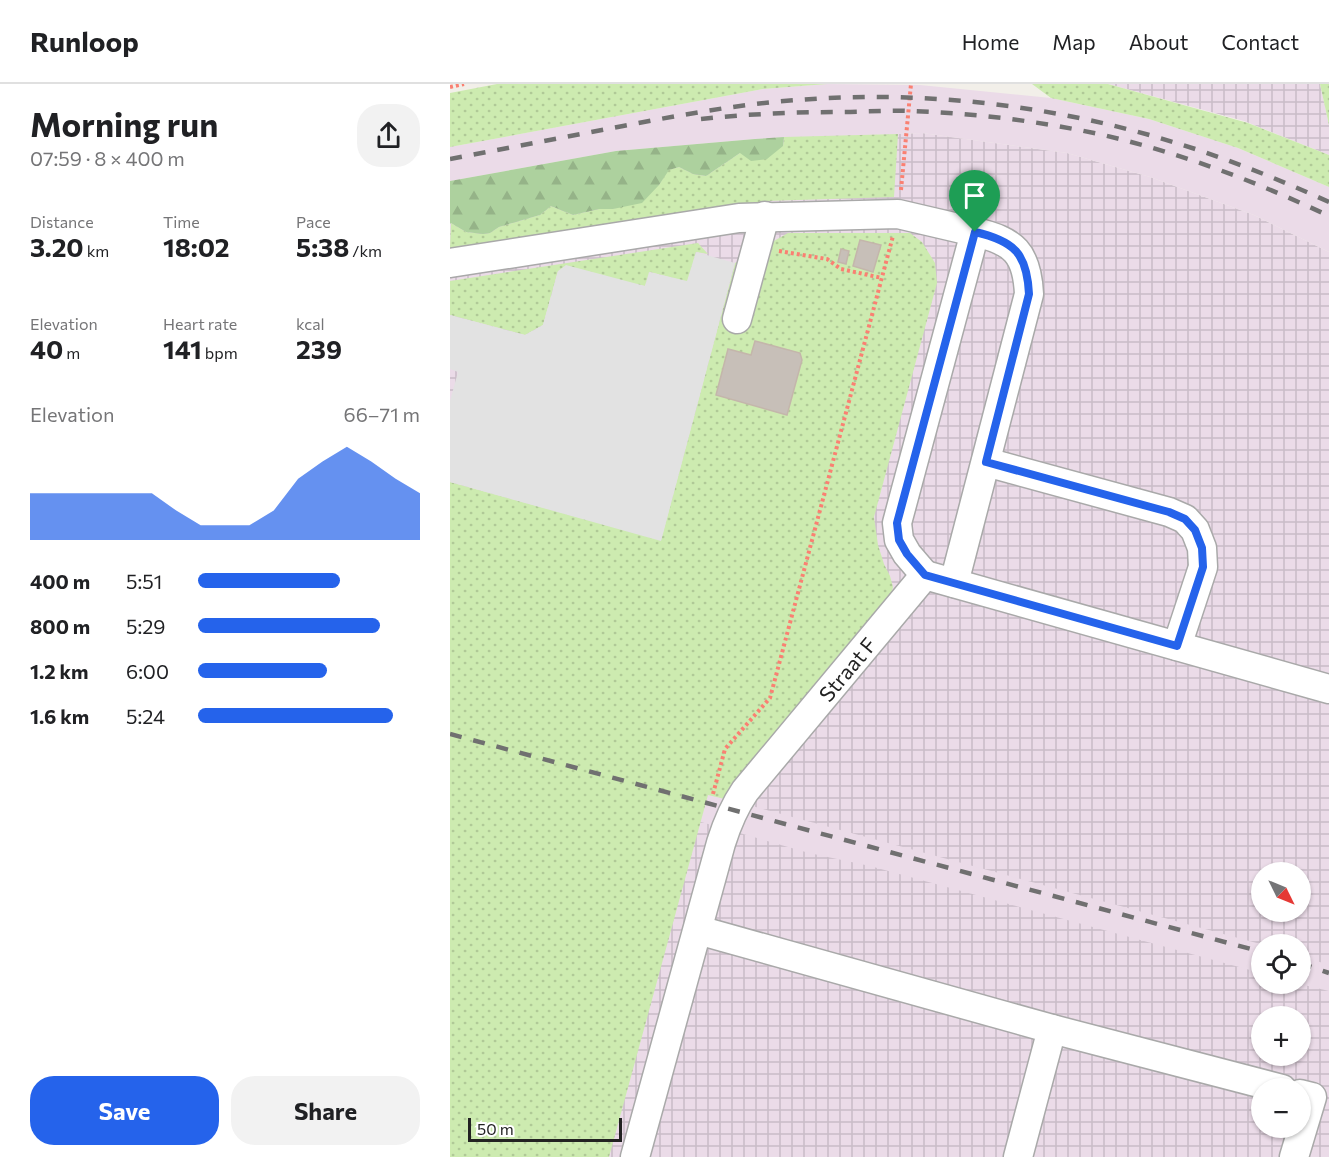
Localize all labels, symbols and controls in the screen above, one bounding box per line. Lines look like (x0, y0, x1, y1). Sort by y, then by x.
text: Runloop (30, 24, 139, 58)
text: Home (962, 29, 1019, 54)
text: Map (1052, 29, 1096, 54)
text: About (1129, 29, 1188, 54)
text: Contact (1221, 29, 1299, 54)
text: Morning run (30, 103, 218, 144)
button: share (357, 104, 420, 167)
text: 07:59 · 8 × 400 m (30, 146, 185, 170)
pin (949, 170, 1000, 232)
icon: arrive (958, 179, 991, 212)
text: Distance (30, 212, 94, 231)
text: Time (163, 212, 200, 231)
text: Pace (296, 212, 331, 231)
text: 3.20 (30, 231, 84, 262)
text: 18:02 (163, 231, 230, 262)
text: 5:38 (296, 231, 349, 262)
text: km (84, 241, 109, 260)
text: /km (349, 241, 382, 260)
text: Elevation (30, 314, 98, 333)
text: Heart rate (163, 314, 237, 333)
text: kcal (296, 314, 325, 333)
text: 40 (30, 333, 63, 364)
text: 141 (163, 333, 202, 364)
text: 239 (296, 333, 342, 364)
text: m (63, 343, 80, 362)
text: bpm (202, 343, 238, 362)
text: Elevation (30, 402, 115, 426)
text: 66–71 m (344, 402, 420, 426)
text: 400 m (30, 569, 90, 593)
text: 5:51 (126, 569, 162, 593)
text: 800 m (30, 614, 90, 638)
text: 5:29 (126, 614, 165, 638)
street label: Straat F (813, 632, 881, 706)
text: 1.2 km (30, 659, 88, 683)
text: 6:00 (126, 659, 169, 683)
text: 1.6 km (30, 704, 89, 728)
text: 5:24 (126, 704, 165, 728)
north arrow (1251, 862, 1311, 922)
map controls (1251, 862, 1311, 1138)
button: locate (1251, 934, 1311, 994)
button: + (1251, 1006, 1311, 1066)
button: Save (30, 1076, 219, 1145)
button: Share (231, 1076, 420, 1145)
button: − (1251, 1078, 1311, 1138)
scale bar (468, 1115, 622, 1142)
text: 50 m (477, 1119, 514, 1138)

